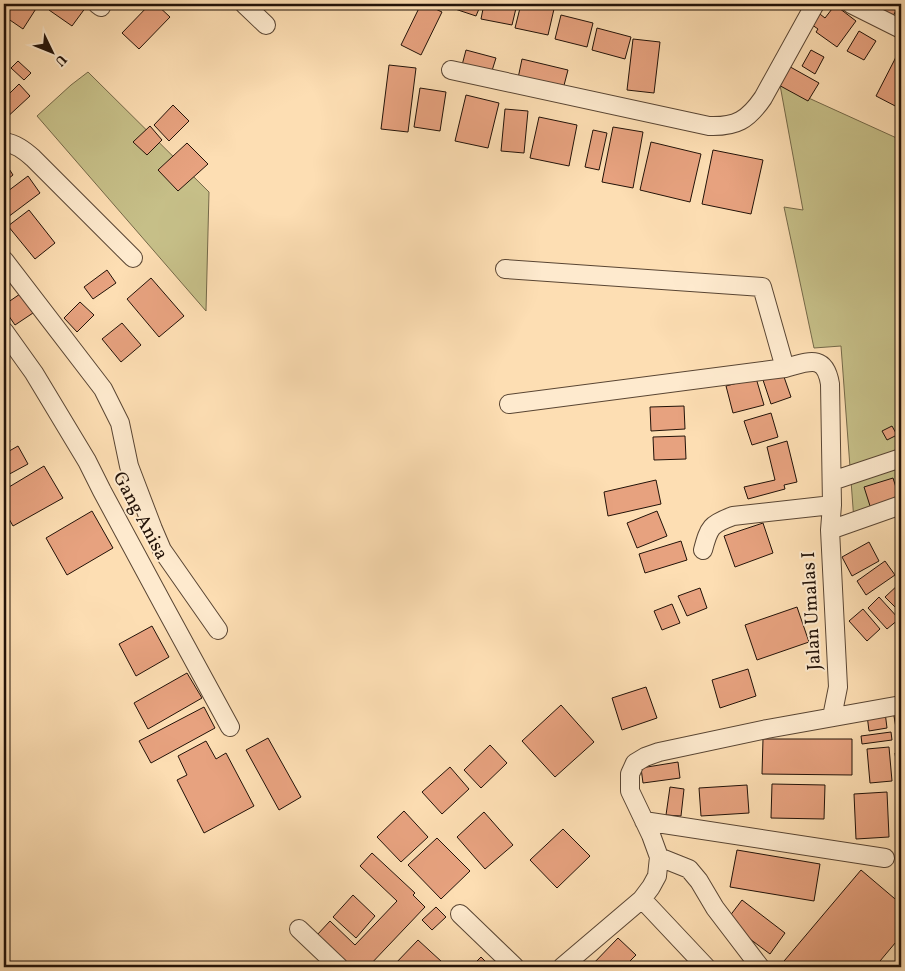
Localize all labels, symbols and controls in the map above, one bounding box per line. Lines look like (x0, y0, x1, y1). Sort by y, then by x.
north arrow (28, 28, 78, 78)
text: U (50, 50, 71, 70)
street label: Gang Anisa (106, 467, 174, 565)
street label: Jalan Umalas I (796, 551, 828, 671)

